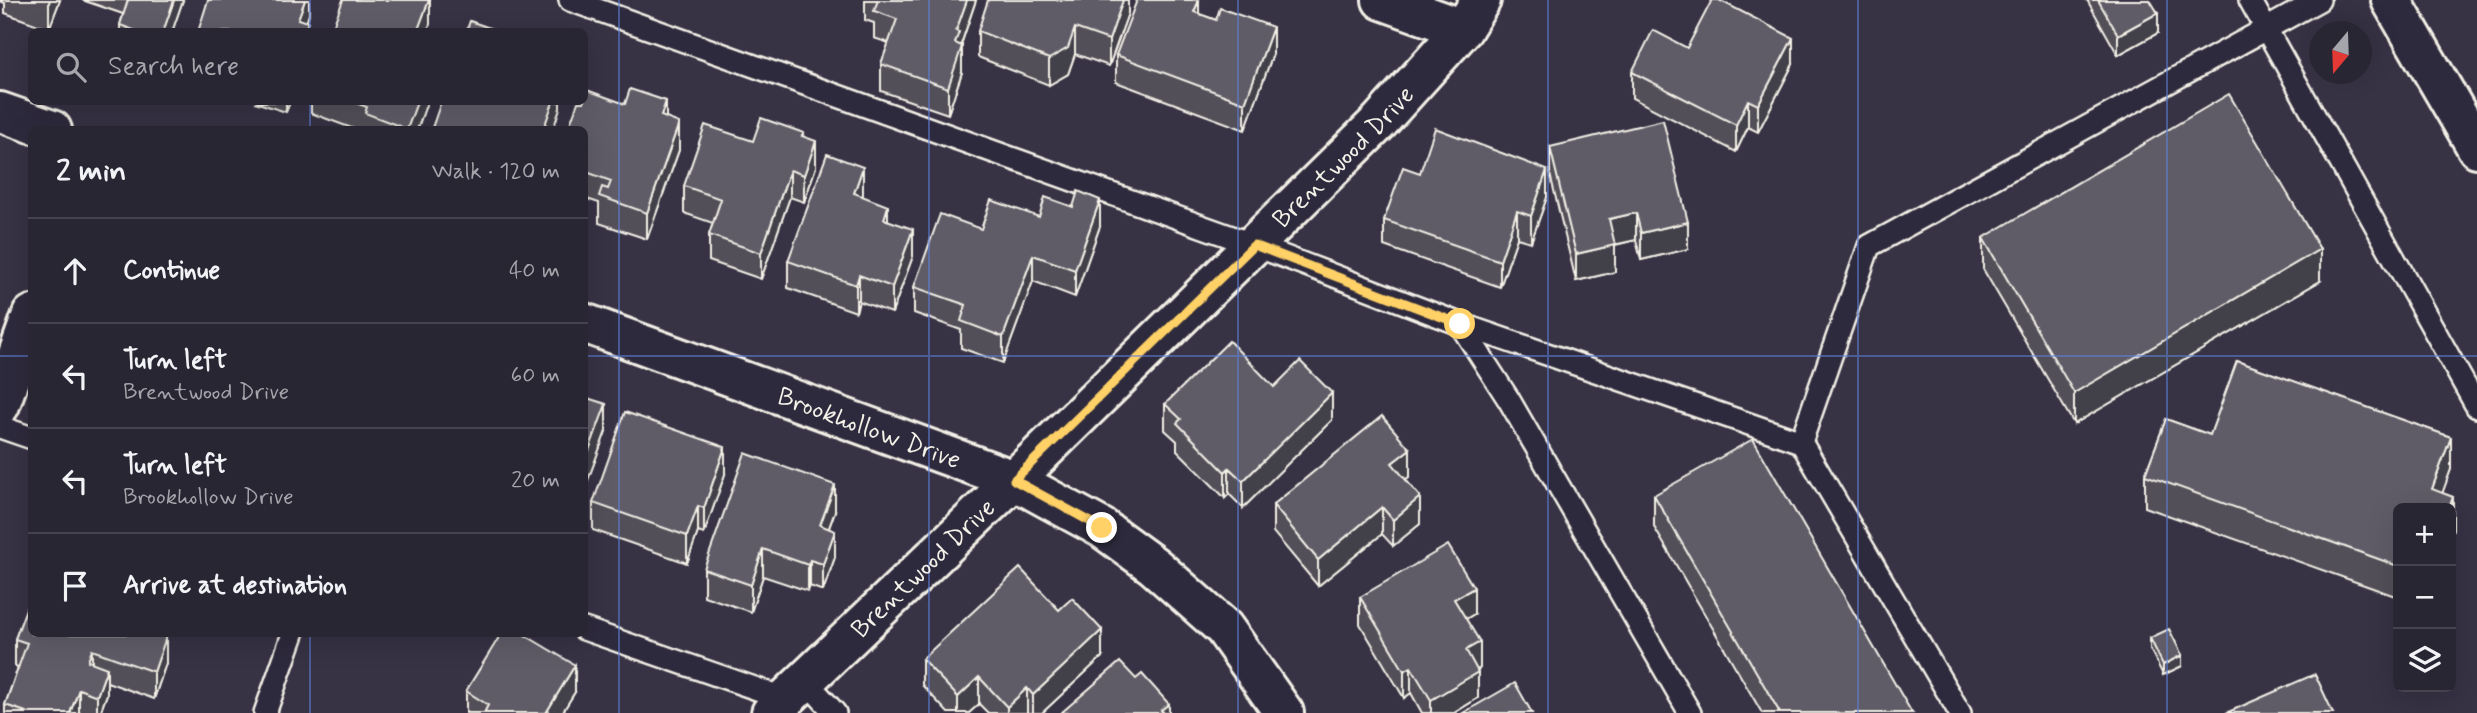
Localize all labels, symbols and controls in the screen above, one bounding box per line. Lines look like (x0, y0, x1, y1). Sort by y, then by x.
north arrow (2309, 21, 2372, 84)
search box (28, 28, 588, 105)
icon: search (52, 48, 90, 86)
text: Search here (108, 50, 239, 84)
street label: Brentwood Drive (1266, 79, 1423, 236)
text: 2 min (56, 152, 126, 191)
text: Walk · 120 m (432, 157, 560, 187)
icon: ahead (56, 252, 94, 290)
text: Continue (123, 254, 220, 288)
text: 40 m (509, 256, 560, 286)
route start (1444, 308, 1475, 339)
text: Turn left (123, 344, 227, 378)
icon: left (56, 357, 94, 395)
text: 60 m (511, 361, 560, 391)
text: Brentwood Drive (123, 378, 289, 408)
street label: Brookhollow Drive (772, 380, 965, 478)
text: Turn left (123, 449, 227, 483)
icon: left (56, 462, 94, 500)
text: 20 m (511, 466, 560, 496)
text: Brookhollow Drive (123, 483, 294, 513)
street label: Brentwood Drive (844, 492, 1004, 646)
map controls (2393, 503, 2456, 692)
button: + (2393, 503, 2456, 566)
route end (1086, 512, 1117, 543)
button: − (2393, 566, 2456, 629)
icon: arrive (56, 567, 94, 605)
text: Arrive at destination (123, 569, 347, 603)
button: layers (2393, 629, 2456, 692)

